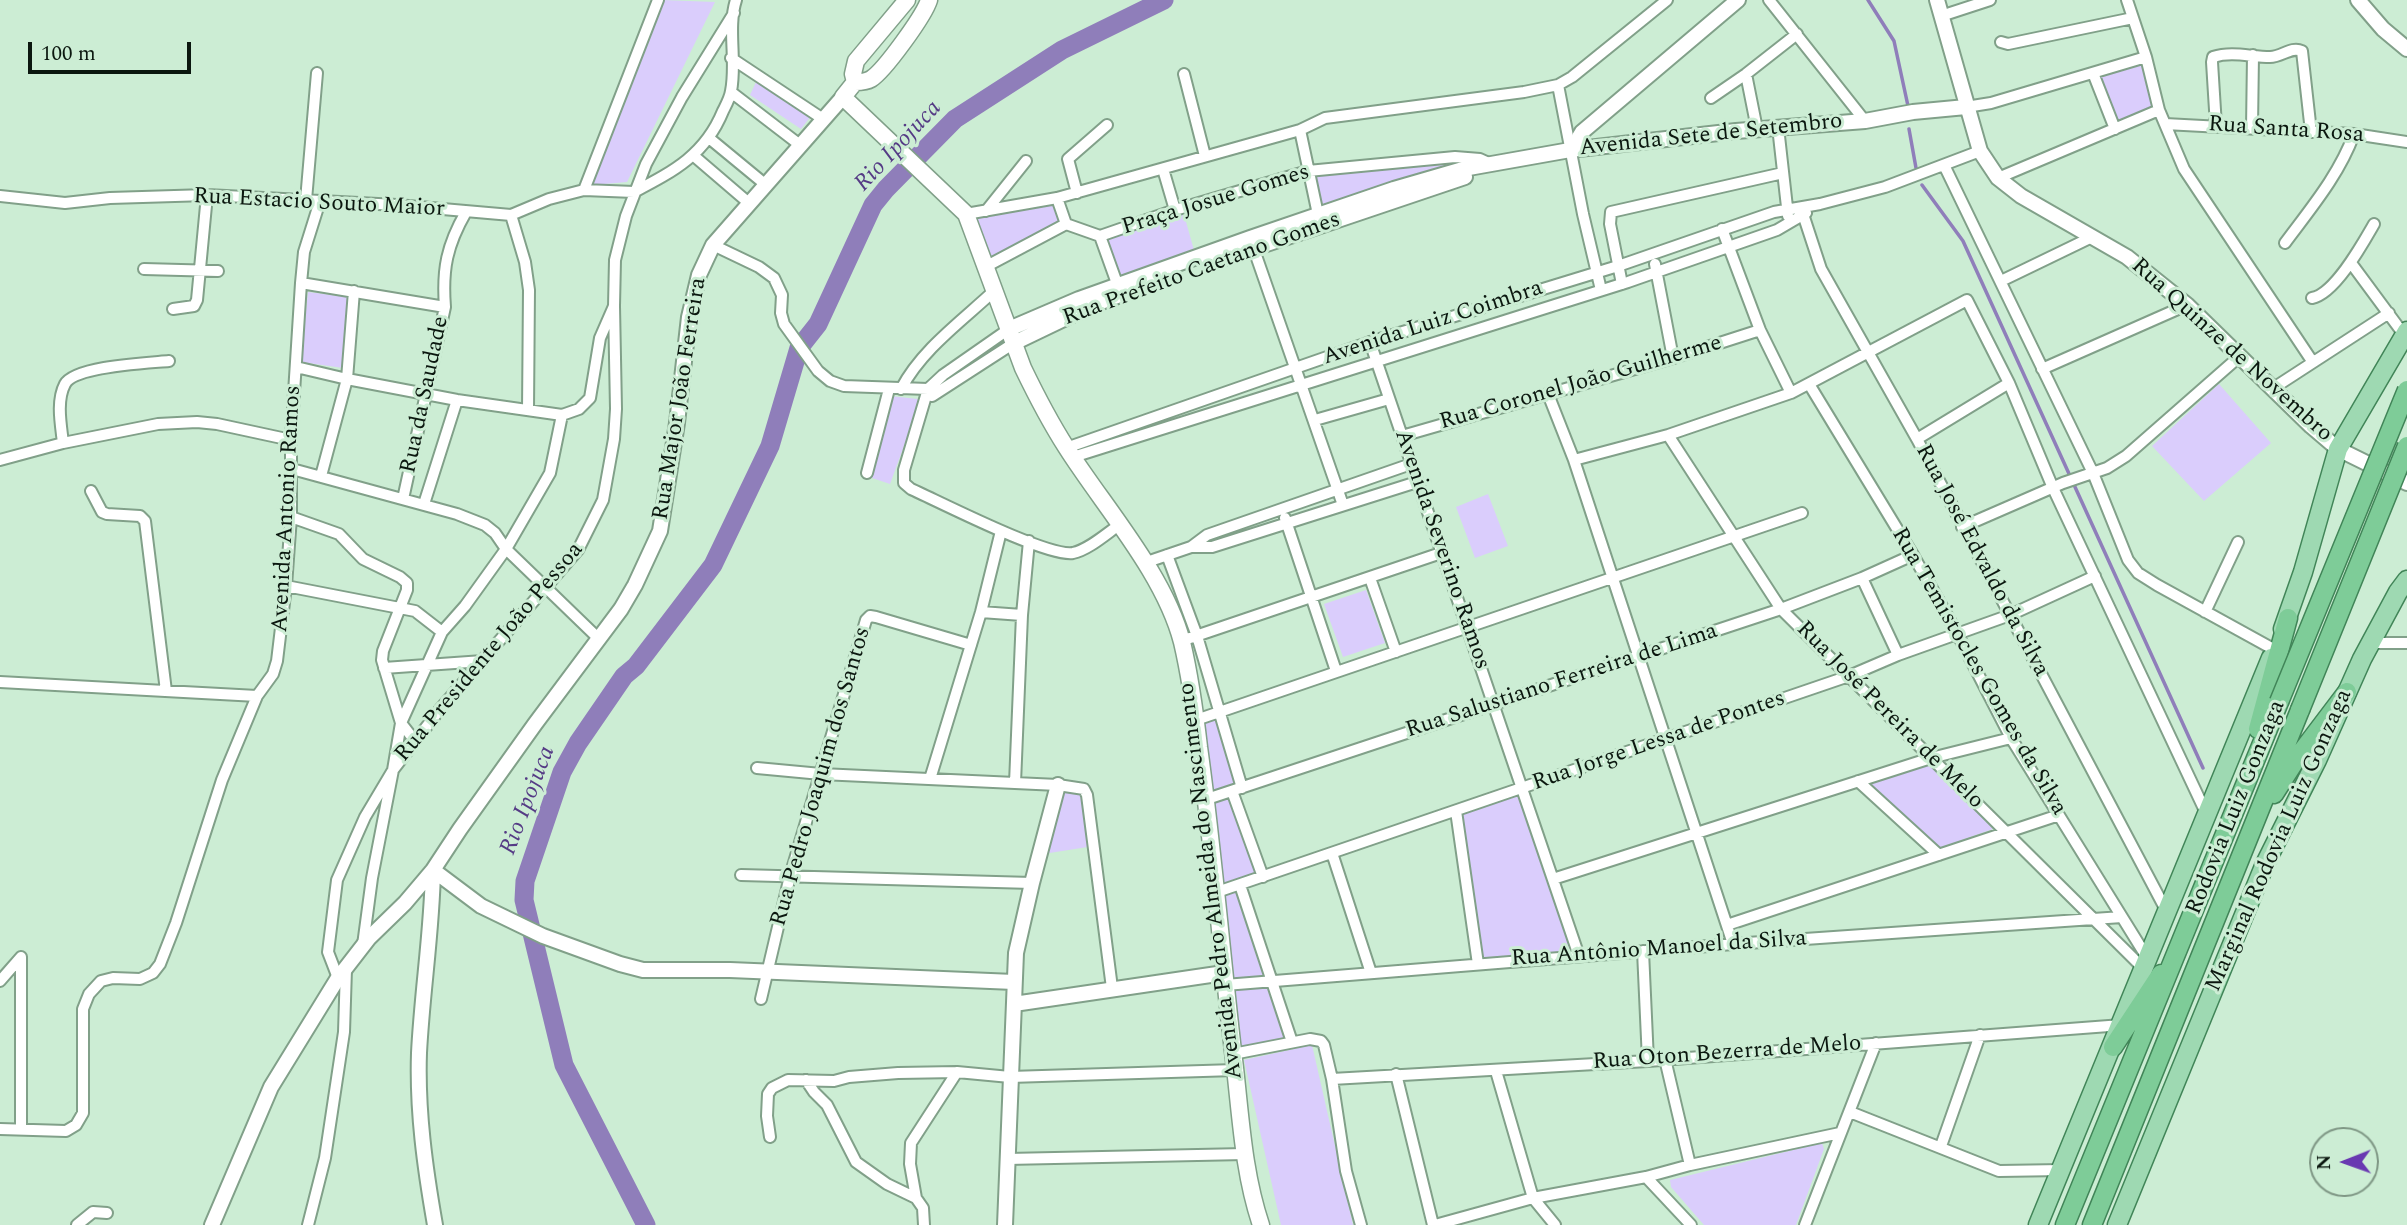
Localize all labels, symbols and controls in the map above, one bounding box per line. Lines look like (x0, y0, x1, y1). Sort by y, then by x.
scale bar (32, 28, 194, 72)
text: 100 m (41, 38, 96, 70)
water label: Rio Ipojuca (849, 95, 949, 199)
street label: Avenida Sete de Setembro (1578, 108, 1844, 164)
street label: Rua Santa Rosa (2207, 112, 2365, 150)
street label: Praça Josue Gomes (1119, 159, 1313, 243)
street label: Rua Estacio Souto Maior (192, 184, 446, 224)
street label: Rua Prefeito Caetano Gomes (1059, 207, 1345, 333)
street label: Rua Quinze de Novembro (2125, 253, 2337, 449)
street label: Avenida Luiz Coimbra (1320, 275, 1546, 373)
street label: Rua Major João Ferreira (648, 276, 714, 522)
street label: Rua da Saudade (396, 314, 456, 476)
street label: Rua Coronel João Guilherme (1437, 330, 1725, 438)
street label: Avenida Antonio Ramos (268, 385, 308, 633)
street label: Avenida Severino Ramos (1387, 427, 1495, 673)
street label: Rua José Edvaldo da Silva (1908, 440, 2054, 682)
street label: Rua Temistocles Gomes da Silva (1884, 523, 2072, 821)
street label: Rua Presidente João Pessoa (390, 537, 590, 769)
street label: Rua José Pereira de Melo (1789, 616, 1989, 816)
street label: Rua Salustiano Ferreira de Lima (1403, 618, 1721, 746)
street label: Rua Pedro Joaquim dos Santos (766, 624, 878, 930)
street label: Avenida Pedro Almeida do Nascimento (1174, 681, 1250, 1081)
street label: Rua Jorge Lessa de Pontes (1529, 686, 1789, 798)
street label: Marginal Rodovia Luiz Gonzaga (2201, 686, 2359, 996)
street label: Rodovia Luiz Gonzaga (2181, 697, 2293, 919)
water label: Rio Ipojuca (495, 742, 563, 860)
street label: Rua Antônio Manoel da Silva (1510, 926, 1808, 974)
street label: Rua Oton Bezerra de Melo (1592, 1031, 1862, 1077)
north arrow (2309, 1127, 2379, 1197)
text: N (2310, 1154, 2339, 1170)

